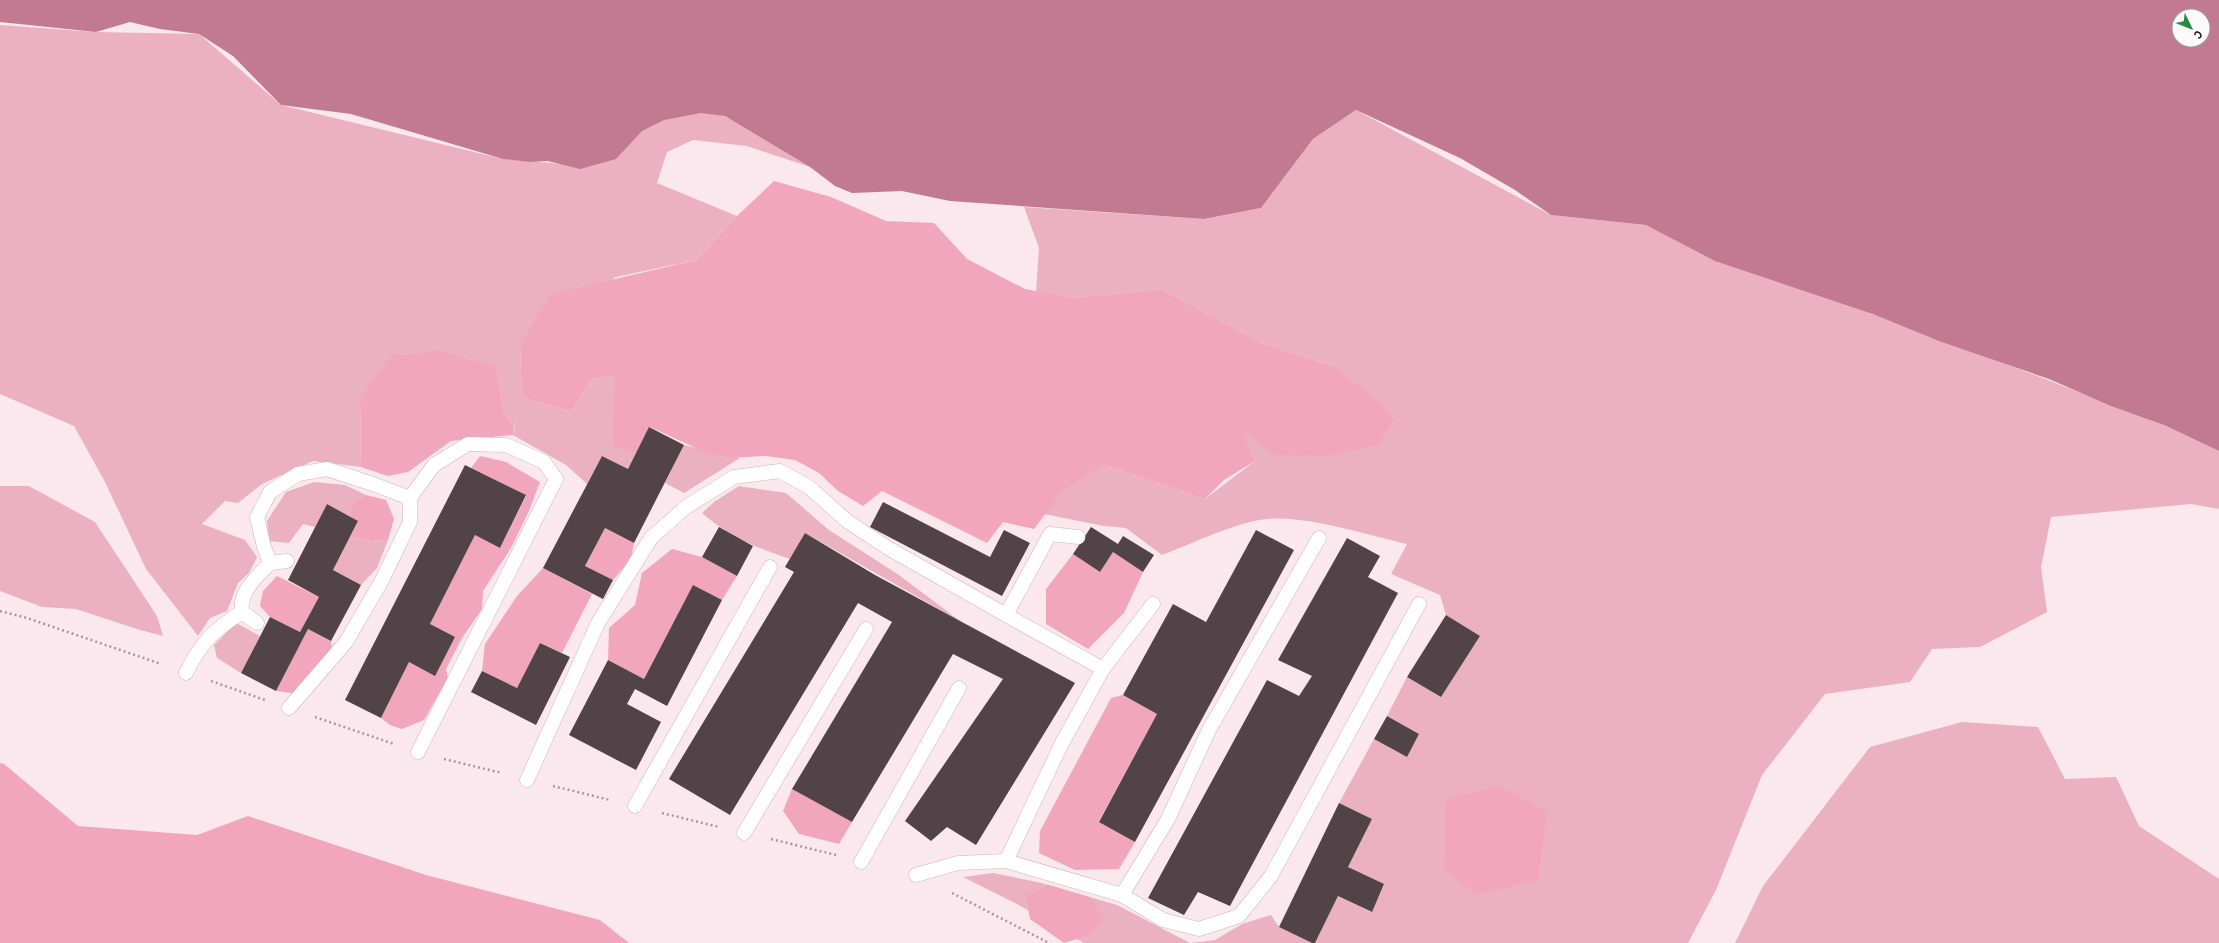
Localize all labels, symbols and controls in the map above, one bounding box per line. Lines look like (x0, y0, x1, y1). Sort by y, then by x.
north arrow (2171, 8, 2211, 48)
text: С (2190, 27, 2205, 41)

